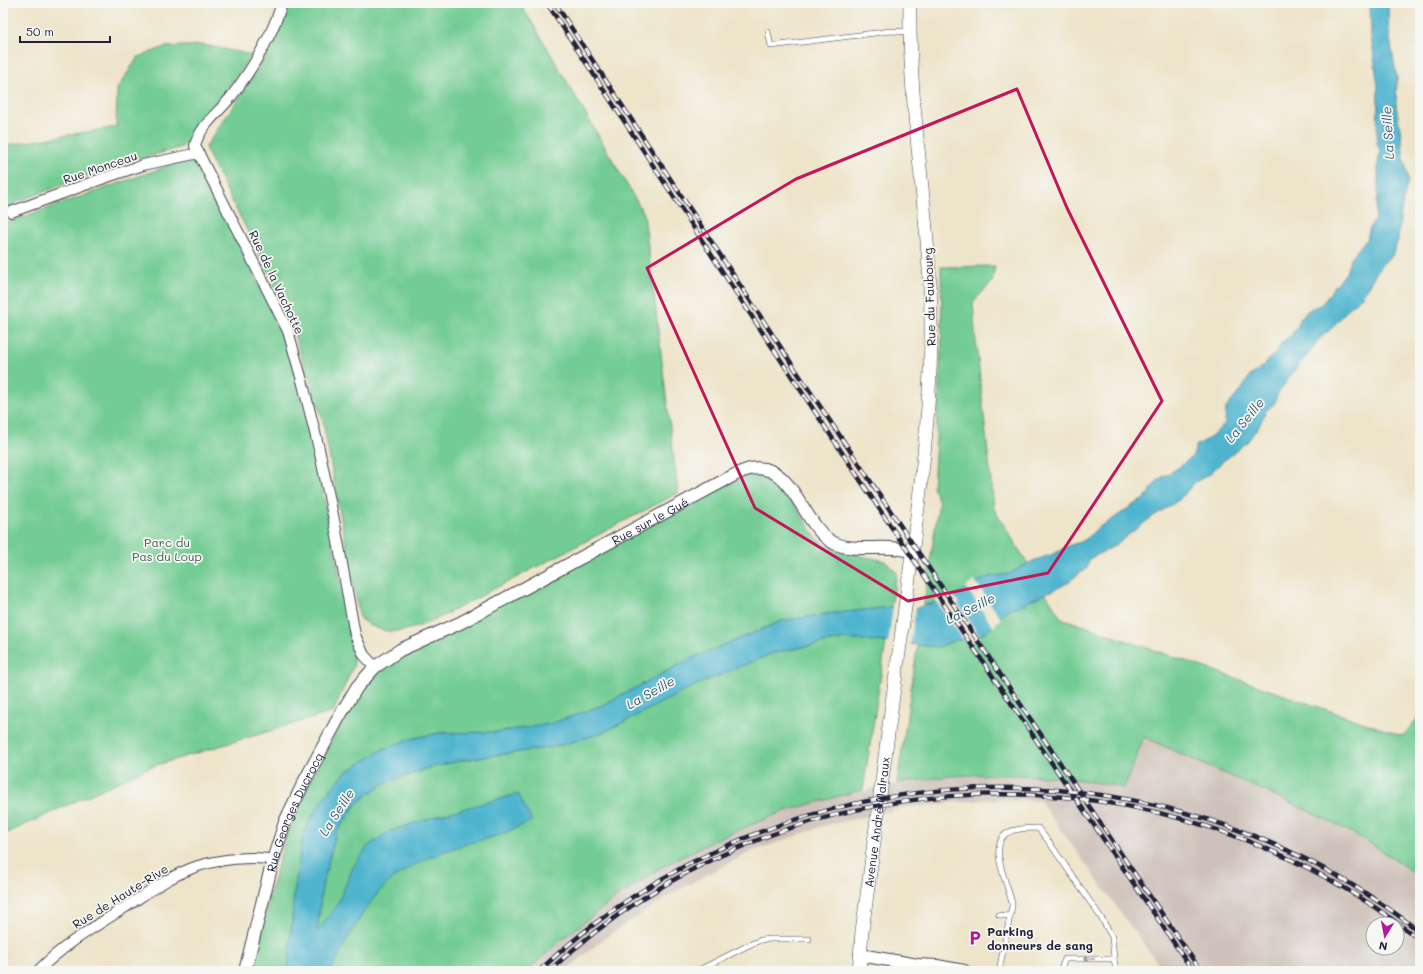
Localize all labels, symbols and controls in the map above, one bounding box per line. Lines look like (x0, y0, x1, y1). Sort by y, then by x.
scale bar (20, 18, 110, 44)
text: 50 m (26, 23, 54, 39)
water label: La Seille (1377, 106, 1397, 160)
street label: Rue Monceau (61, 147, 139, 187)
street label: Rue de la Vachotte (246, 227, 308, 337)
street label: Rue du Faubourg (919, 247, 939, 347)
water label: La Seille (1221, 394, 1267, 446)
street label: Rue sur le Gué (609, 493, 691, 548)
park label: Parc du Pas du Loup (132, 534, 202, 564)
water label: La Seille (942, 589, 998, 627)
water label: La Seille (623, 672, 677, 712)
street label: Rue Georges Ducrocq (262, 749, 327, 874)
street label: Avenue André Malraux (860, 756, 893, 888)
water label: La Seille (314, 785, 358, 839)
street label: Rue de Haute-Rive (69, 860, 171, 932)
north arrow (1365, 916, 1405, 956)
place label: Parking donneurs de sang (987, 923, 1093, 953)
parking icon: Parking donneurs de sang (966, 929, 984, 947)
text: N (1378, 938, 1389, 954)
one-way arrow (1082, 956, 1095, 962)

